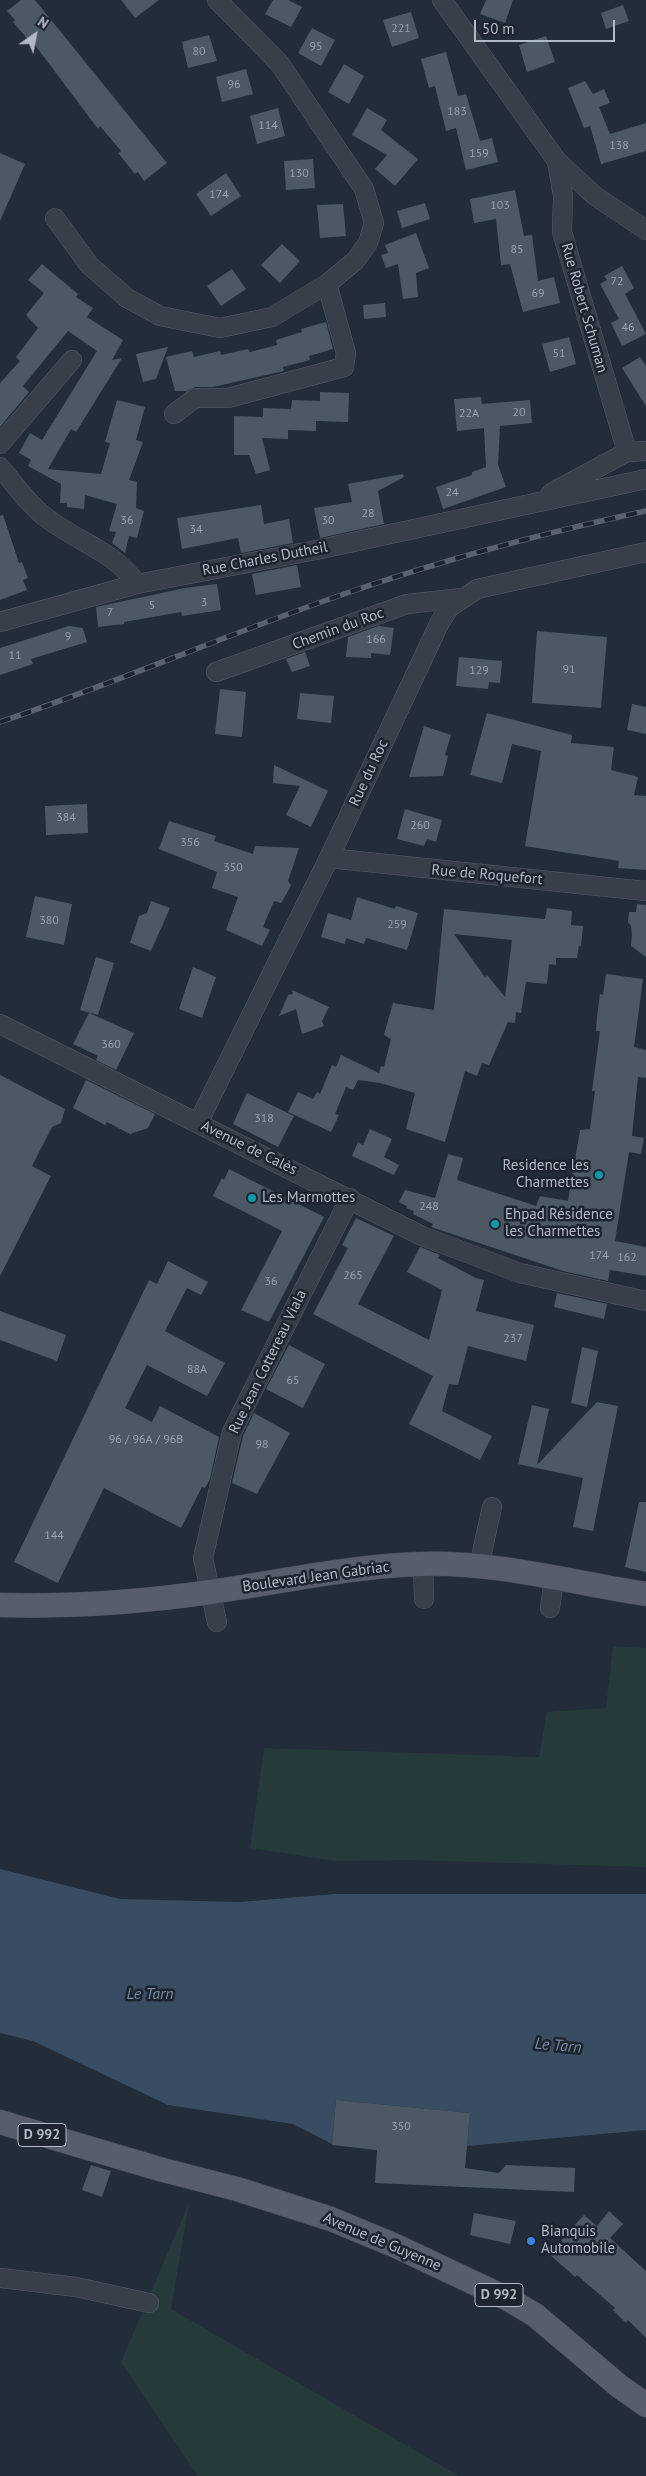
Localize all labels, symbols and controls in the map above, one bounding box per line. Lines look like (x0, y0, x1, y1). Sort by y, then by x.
north arrow (10, 10, 60, 60)
scale bar (476, 10, 617, 42)
text: N (34, 12, 52, 32)
text: 50 m (482, 19, 515, 38)
house number: 221 (391, 22, 411, 36)
house number: 95 (309, 40, 323, 54)
house number: 80 (192, 45, 206, 59)
house number: 96 (227, 78, 241, 92)
house number: 183 (447, 105, 467, 119)
house number: 114 (258, 119, 278, 133)
house number: 138 (609, 139, 629, 153)
house number: 159 (469, 147, 489, 161)
house number: 130 (289, 167, 309, 181)
house number: 174 (209, 188, 229, 202)
house number: 103 (490, 199, 510, 213)
street label: Rue Robert Schuman (557, 241, 611, 375)
house number: 85 (510, 243, 524, 257)
house number: 72 (610, 275, 624, 289)
house number: 69 (531, 287, 545, 301)
house number: 46 (621, 321, 635, 335)
house number: 51 (552, 347, 566, 361)
house number: 20 (512, 406, 526, 420)
house number: 22A (459, 407, 479, 421)
house number: 24 (445, 486, 459, 500)
house number: 28 (361, 507, 375, 521)
house number: 36 (120, 514, 134, 528)
house number: 30 (321, 514, 335, 528)
house number: 34 (189, 523, 203, 537)
street label: Rue Charles Dutheil (201, 538, 329, 580)
house number: 3 (201, 596, 207, 610)
house number: 5 (149, 599, 155, 613)
street label: Chemin du Roc (290, 604, 386, 654)
house number: 7 (107, 606, 113, 620)
house number: 9 (65, 630, 71, 644)
house number: 166 (366, 633, 386, 647)
house number: 11 (8, 649, 22, 663)
house number: 91 (562, 663, 576, 677)
house number: 129 (469, 664, 489, 678)
street label: Rue du Roc (346, 737, 392, 809)
house number: 384 (56, 811, 76, 825)
house number: 260 (410, 819, 430, 833)
house number: 356 (180, 836, 200, 850)
house number: 350 (223, 861, 243, 875)
street label: Rue de Roquefort (431, 861, 543, 889)
house number: 380 (39, 914, 59, 928)
house number: 259 (387, 918, 407, 932)
house number: 360 (101, 1038, 121, 1052)
house number: 318 (254, 1112, 274, 1126)
street label: Avenue de Calès (198, 1117, 300, 1179)
place label: Residence les Charmettes (503, 1157, 589, 1192)
marker: Residence les Charmettes (593, 1169, 605, 1181)
place label: Les Marmottes (262, 1189, 355, 1207)
marker: Les Marmottes (246, 1192, 258, 1204)
house number: 248 (419, 1200, 439, 1214)
place label: Ehpad Résidence les Charmettes (505, 1206, 613, 1241)
marker: Ehpad Résidence les Charmettes (489, 1218, 501, 1230)
house number: 174 (589, 1249, 609, 1263)
house number: 162 (617, 1251, 637, 1265)
house number: 265 (343, 1269, 363, 1283)
house number: 36 (264, 1275, 278, 1289)
street label: Rue Jean Cottereau Viala (225, 1287, 311, 1437)
house number: 237 (503, 1332, 523, 1346)
house number: 88A (187, 1363, 207, 1377)
house number: 65 (286, 1374, 300, 1388)
house number: 96 / 96A / 96B (109, 1433, 183, 1447)
house number: 98 (255, 1438, 269, 1452)
house number: 144 (44, 1529, 64, 1543)
street label: Boulevard Jean Gabriac (241, 1558, 391, 1596)
water label: Le Tarn (126, 1984, 174, 2004)
water label: Le Tarn (534, 2034, 582, 2058)
house number: 350 (391, 2120, 411, 2134)
road number: D 992 (18, 2124, 66, 2146)
street label: Avenue de Guyenne (320, 2209, 444, 2275)
place label: Bianquis Automobile (541, 2223, 615, 2258)
marker: Bianquis Automobile (525, 2235, 537, 2247)
road number: D 992 (475, 2284, 523, 2306)

